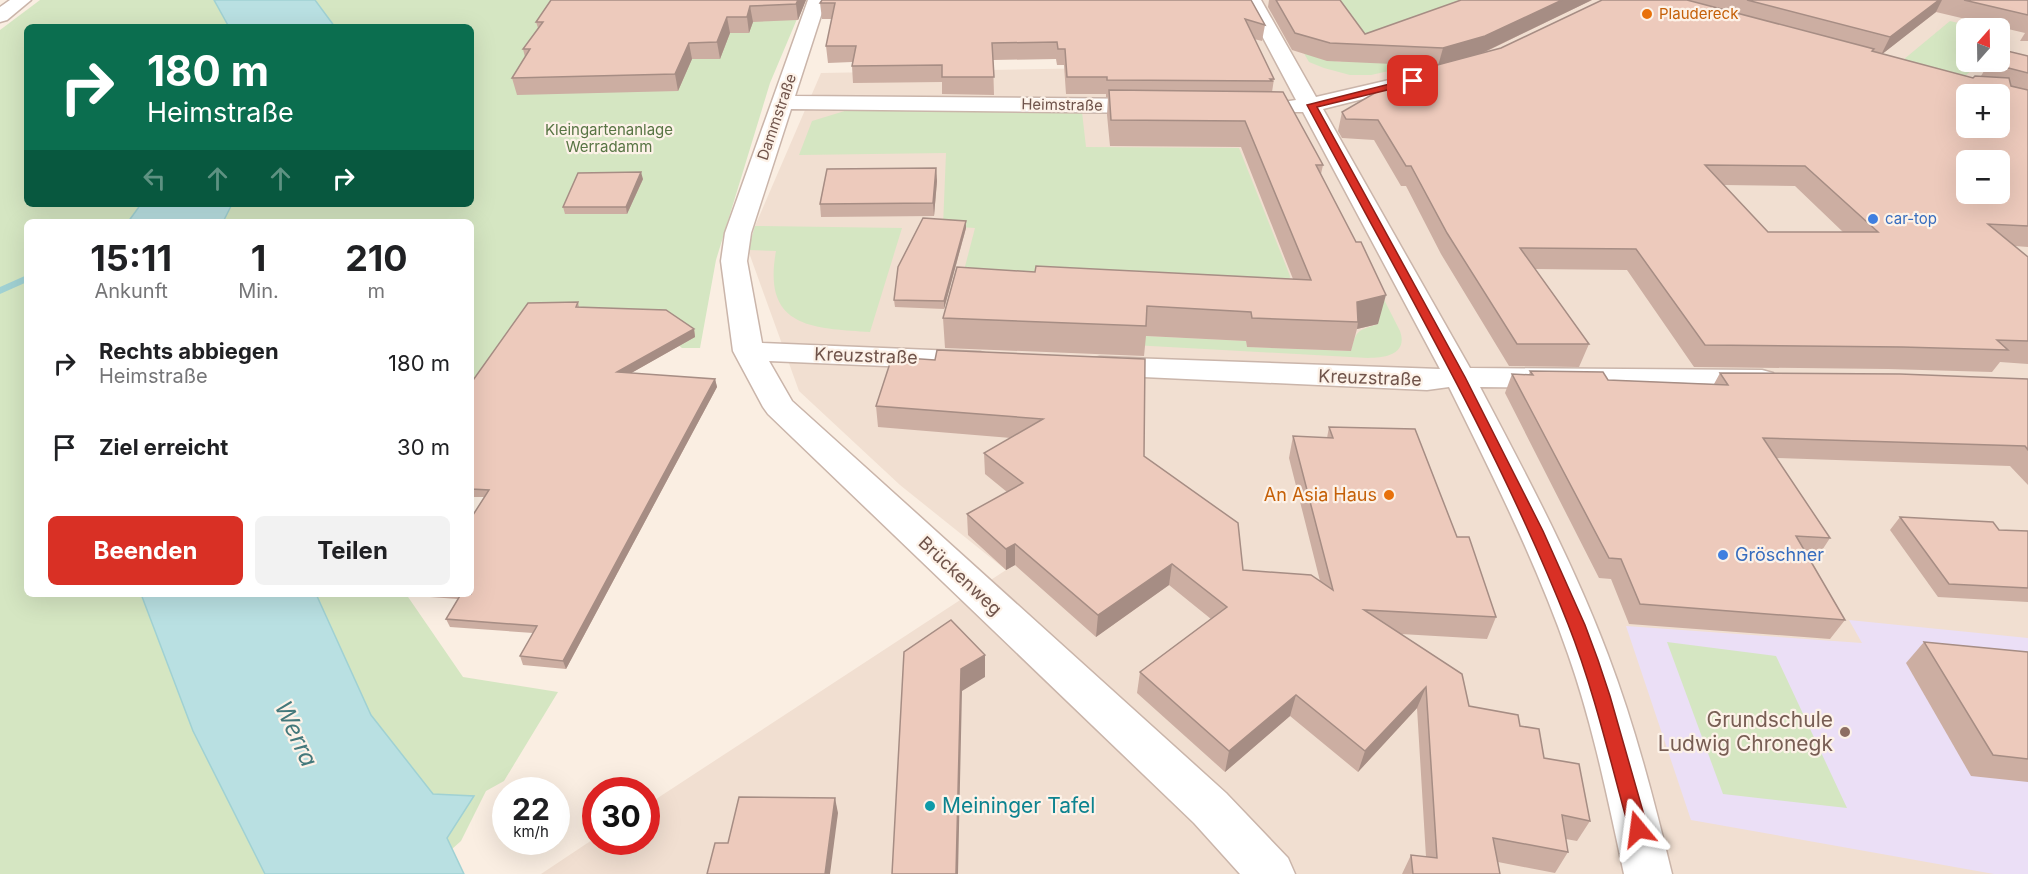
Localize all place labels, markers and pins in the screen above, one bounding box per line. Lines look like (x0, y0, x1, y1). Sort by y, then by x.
place label: Plaudereck (1659, 4, 1739, 23)
marker: Plaudereck (1640, 7, 1654, 21)
pin (1387, 55, 1438, 106)
place label: car-top (1885, 209, 1937, 228)
marker: car-top (1866, 212, 1880, 226)
place label: An Asia Haus (1264, 484, 1377, 505)
marker: An Asia Haus (1382, 488, 1396, 502)
place label: Gröschner (1735, 544, 1824, 565)
marker: Gröschner (1716, 548, 1730, 562)
place label: Grundschule Ludwig Chronegk (1658, 707, 1833, 756)
marker: Grundschule Ludwig Chronegk (1838, 725, 1852, 739)
place label: Meininger Tafel (942, 793, 1095, 818)
marker: Meininger Tafel (923, 799, 937, 813)

